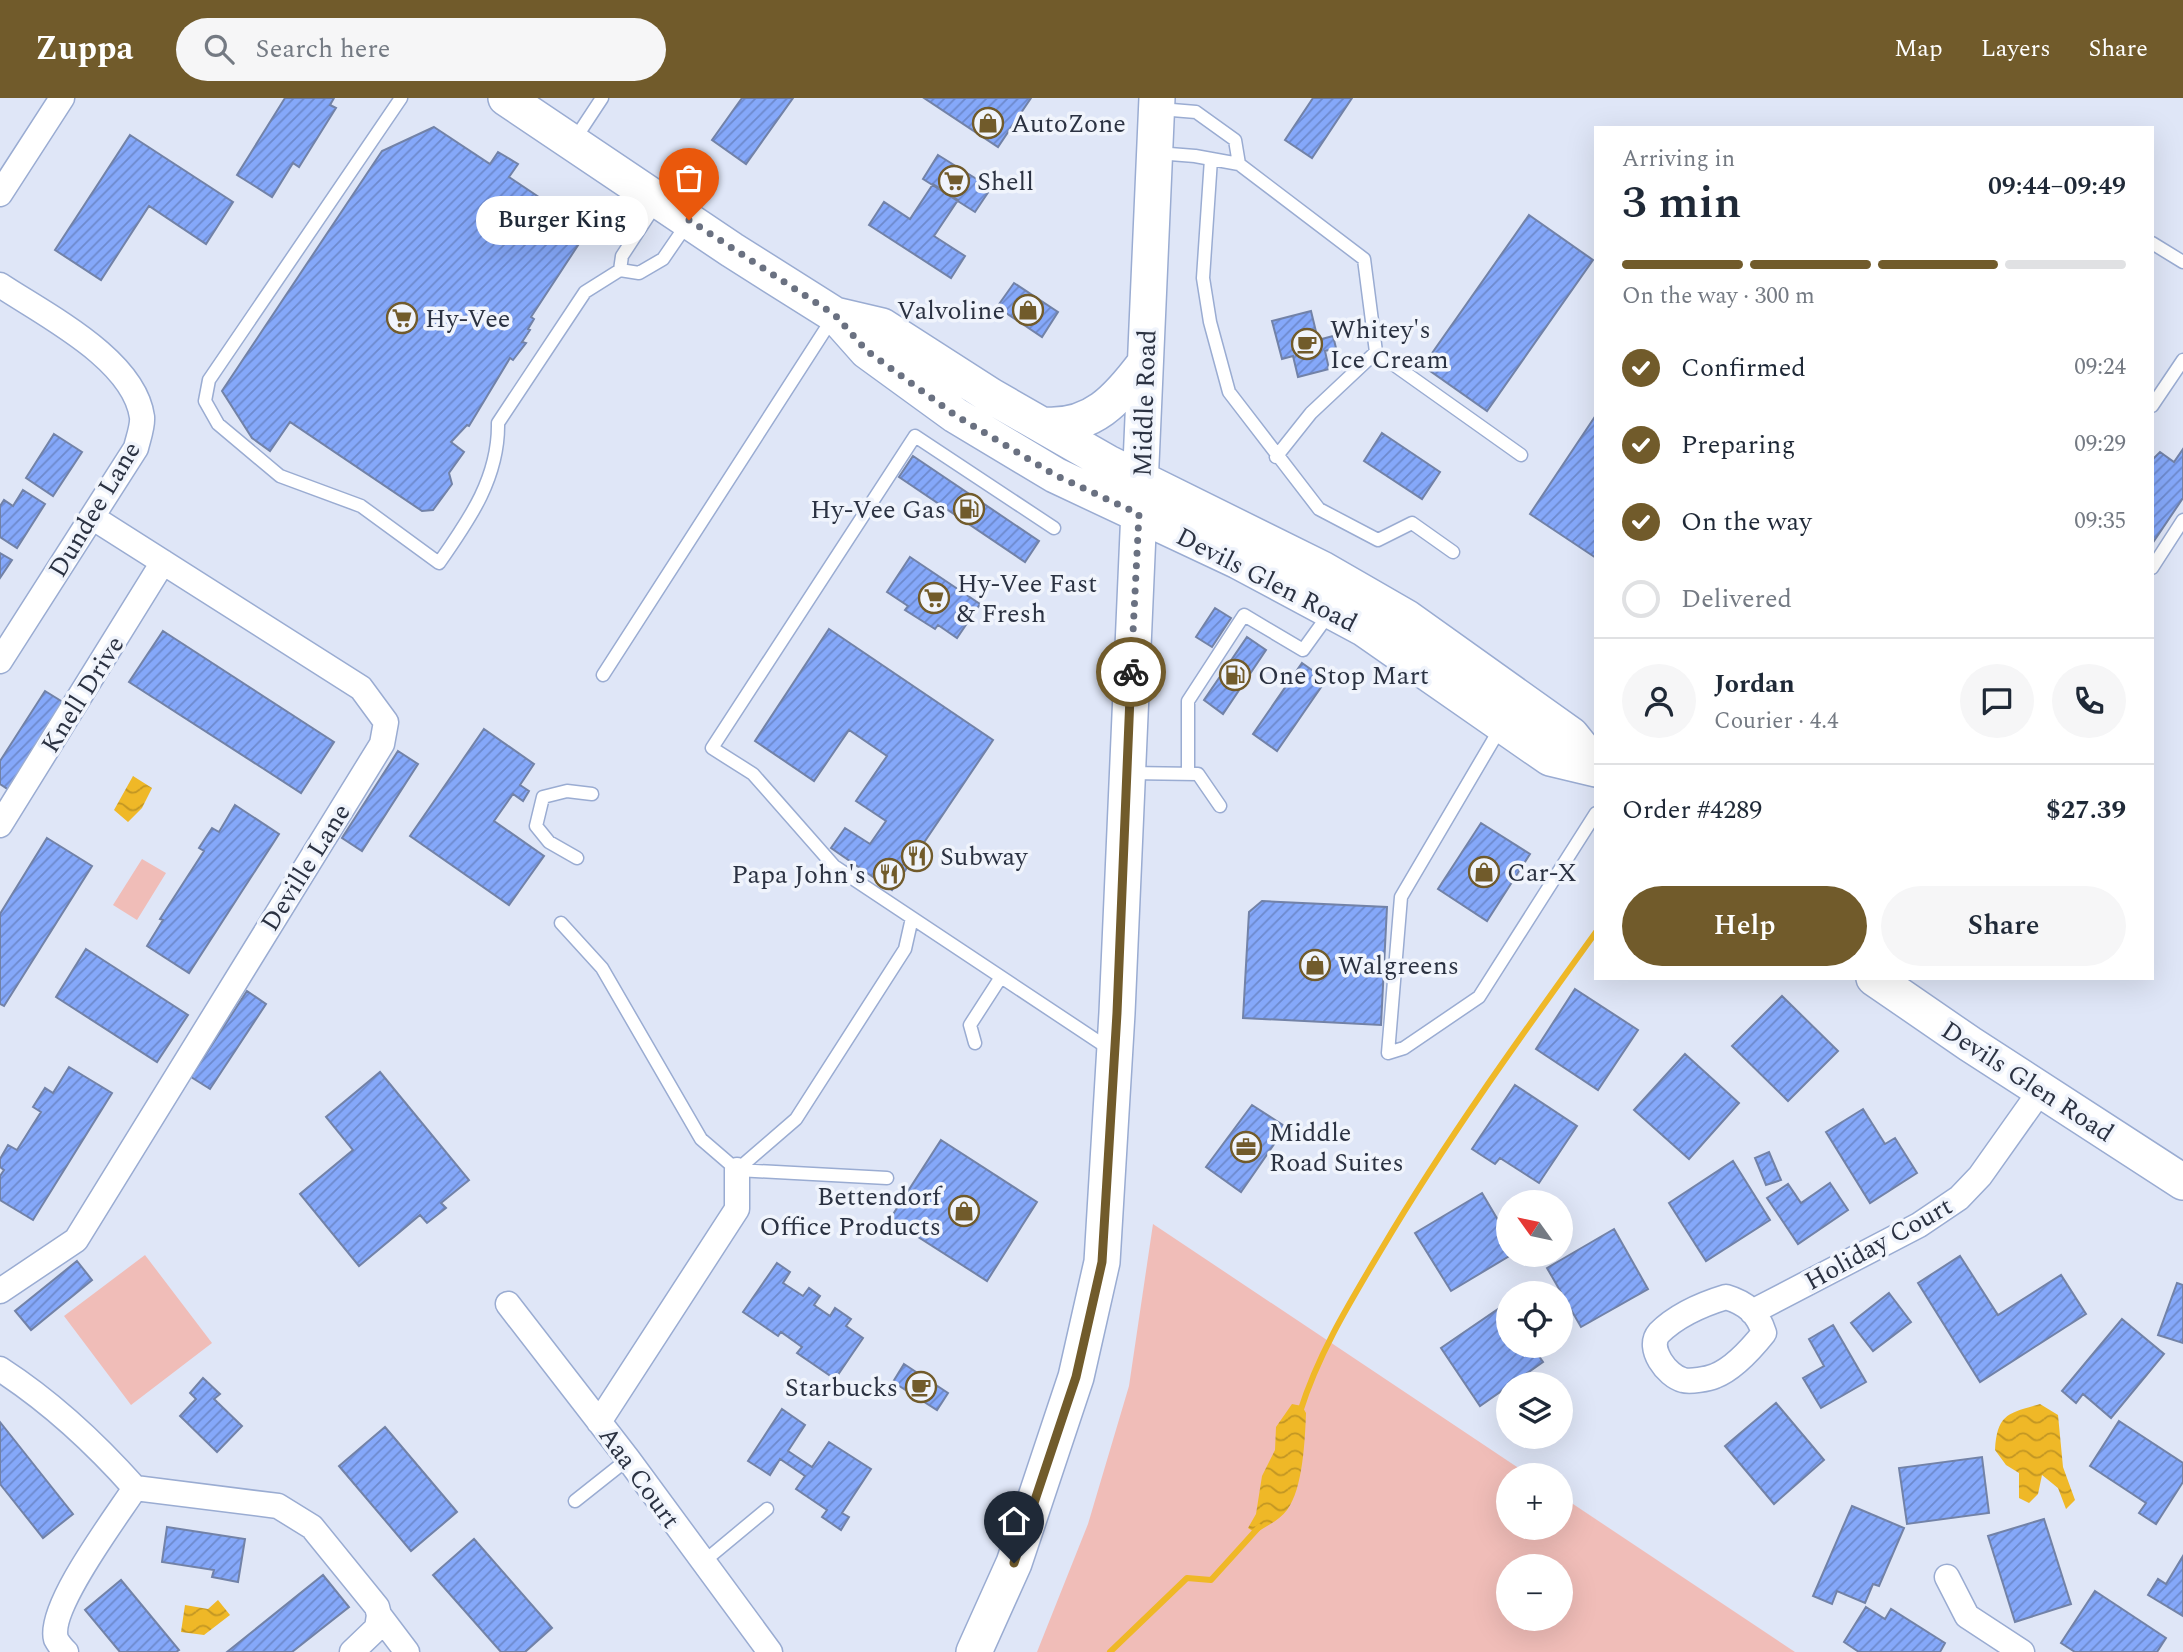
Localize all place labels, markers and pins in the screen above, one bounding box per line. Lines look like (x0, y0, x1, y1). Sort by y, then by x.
place label: AutoZone (1011, 104, 1126, 144)
shop icon: AutoZone (971, 106, 1005, 140)
pin (659, 148, 719, 220)
place label: Shell (977, 162, 1034, 202)
supermarket icon: Shell (937, 164, 971, 198)
callout: Burger King (476, 195, 647, 244)
place label: Valvoline (897, 291, 1005, 331)
shop icon: Valvoline (1011, 293, 1045, 327)
place label: Hy-Vee (425, 299, 510, 339)
supermarket icon: Hy-Vee (385, 301, 419, 335)
place label: Whitey's Ice Cream (1330, 310, 1449, 380)
cafe icon: Whitey's Ice Cream (1290, 327, 1324, 361)
place label: Hy-Vee Gas (810, 490, 946, 530)
fuel station icon: Hy-Vee Gas (952, 492, 986, 526)
place label: Hy-Vee Fast & Fresh (957, 564, 1097, 634)
supermarket icon: Hy-Vee Fast & Fresh (917, 581, 951, 615)
place label: One Stop Mart (1258, 656, 1429, 696)
fuel station icon: One Stop Mart (1218, 658, 1252, 692)
place label: Subway (940, 837, 1029, 877)
restaurant icon: Subway (900, 839, 934, 873)
place label: Car-X (1507, 853, 1577, 893)
place label: Papa John's (731, 855, 866, 895)
shop icon: Car-X (1467, 855, 1501, 889)
restaurant icon: Papa John's (872, 857, 906, 891)
place label: Walgreens (1338, 946, 1459, 986)
shop icon: Walgreens (1298, 948, 1332, 982)
place label: Middle Road Suites (1269, 1113, 1404, 1183)
office icon: Middle Road Suites (1229, 1130, 1263, 1164)
place label: Bettendorf Office Products (759, 1177, 943, 1247)
shop icon: Bettendorf Office Products (947, 1194, 981, 1228)
place label: Starbucks (785, 1368, 898, 1408)
cafe icon: Starbucks (904, 1370, 938, 1404)
pin (984, 1491, 1044, 1563)

